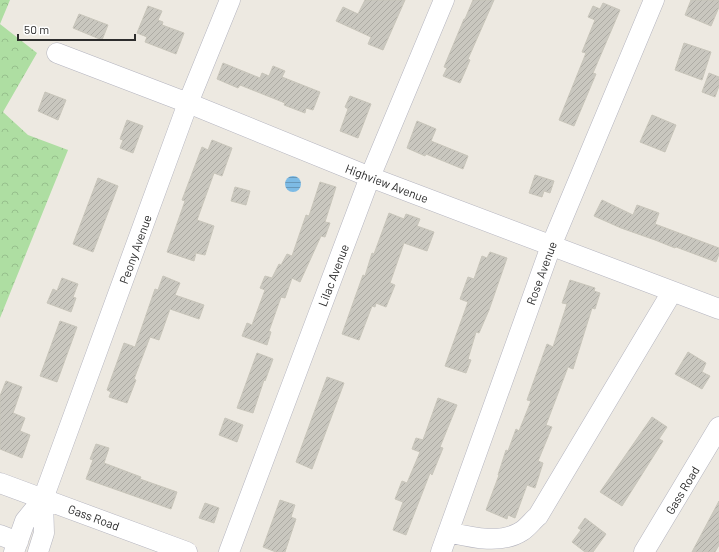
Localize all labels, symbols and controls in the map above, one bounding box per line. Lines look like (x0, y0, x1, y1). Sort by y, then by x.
scale bar (18, 16, 135, 42)
text: 50 m (24, 22, 49, 36)
street label: Highview Avenue (343, 161, 431, 205)
street label: Peony Avenue (116, 213, 154, 285)
street label: Rose Avenue (523, 239, 559, 307)
street label: Lilac Avenue (315, 242, 351, 308)
street label: Gass Road (662, 463, 702, 517)
street label: Gass Road (66, 501, 122, 533)

